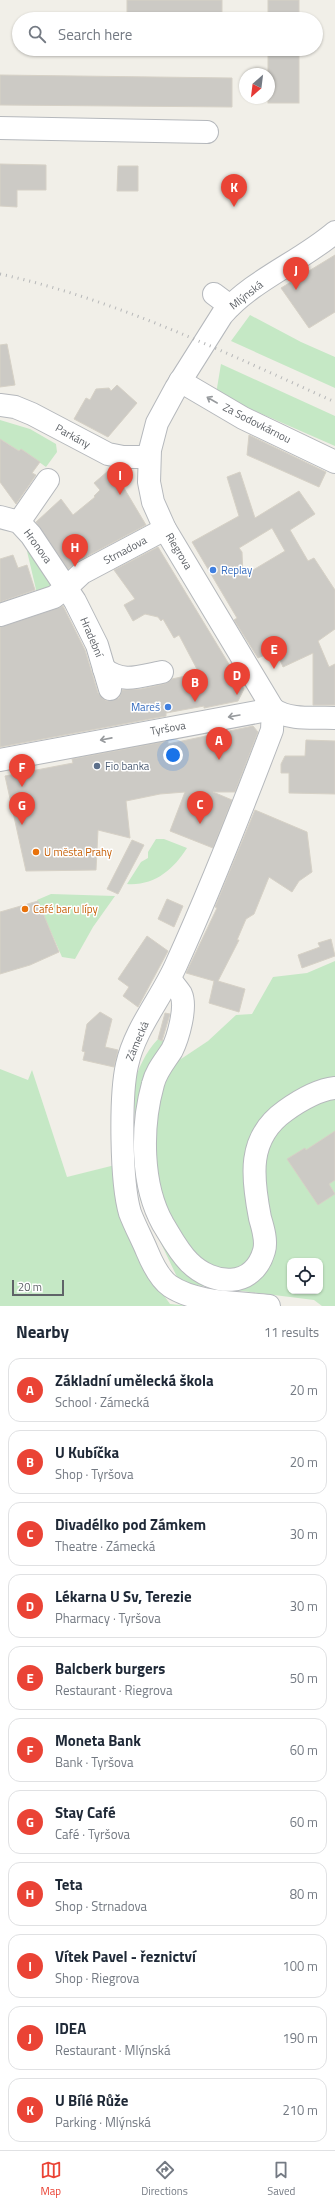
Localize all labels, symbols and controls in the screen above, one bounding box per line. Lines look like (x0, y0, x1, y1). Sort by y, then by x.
search box (12, 12, 323, 56)
icon: search (26, 23, 48, 45)
text: Search here (58, 23, 132, 46)
north arrow (239, 68, 275, 104)
pin: K (221, 174, 247, 207)
pin: J (283, 257, 309, 290)
street label: Mlýnská (226, 276, 267, 313)
one-way arrow (206, 395, 218, 403)
street label: Za Sodovkárnou (220, 399, 294, 447)
street label: Parkány (53, 420, 94, 452)
pin: I (107, 462, 133, 495)
street label: Hronova (20, 525, 56, 567)
street label: Riegrova (162, 530, 197, 573)
street label: Strnadova (100, 532, 150, 568)
pin: H (62, 534, 88, 567)
place label: Replay (221, 562, 253, 578)
marker: Replay (208, 565, 218, 575)
street label: Hradební (76, 614, 108, 661)
pin: E (261, 636, 287, 669)
pin: D (224, 662, 250, 695)
pin: B (182, 669, 208, 702)
place label: Mareš (131, 699, 160, 715)
marker: Mareš (163, 702, 173, 712)
one-way arrow (228, 712, 241, 720)
street label: Tyršova (149, 717, 187, 739)
pin: A (206, 727, 232, 760)
one-way arrow (100, 736, 113, 744)
your location (163, 745, 183, 765)
pin: F (9, 754, 35, 787)
place label: Fio banka (105, 758, 150, 774)
marker: Fio banka (92, 761, 102, 771)
pin: C (187, 791, 213, 824)
pin: G (9, 792, 35, 825)
place label: U města Prahy (44, 844, 113, 860)
marker: U města Prahy (31, 847, 41, 857)
place label: Café bar u lípy (33, 901, 98, 917)
marker: Café bar u lípy (20, 904, 30, 914)
street label: Zámecká (121, 1018, 153, 1063)
map controls (287, 1258, 323, 1294)
button: locate (287, 1258, 323, 1294)
scale bar (12, 1278, 64, 1297)
text: 20 m (18, 1279, 42, 1295)
text: Nearby (16, 1319, 69, 1345)
text: 11 results (264, 1322, 319, 1342)
text: Základní umělecká škola (55, 1369, 214, 1392)
text: A (26, 1380, 34, 1400)
text: 20 m (290, 1380, 318, 1400)
text: School · Zámecká (55, 1392, 149, 1412)
text: U Kubíčka (55, 1441, 119, 1464)
text: B (26, 1452, 34, 1472)
text: 20 m (290, 1452, 318, 1472)
text: Shop · Tyršova (55, 1464, 133, 1484)
text: Divadélko pod Zámkem (55, 1513, 206, 1536)
text: C (26, 1524, 34, 1544)
text: 30 m (290, 1524, 318, 1544)
text: Theatre · Zámecká (55, 1536, 155, 1556)
text: Lékarna U Sv, Terezie (55, 1585, 192, 1608)
text: D (26, 1596, 34, 1616)
text: 30 m (290, 1596, 318, 1616)
text: Pharmacy · Tyršova (55, 1608, 161, 1628)
text: Balcberk burgers (55, 1657, 165, 1680)
text: E (26, 1668, 34, 1688)
text: 50 m (290, 1668, 318, 1688)
text: Restaurant · Riegrova (55, 1680, 172, 1700)
text: Moneta Bank (55, 1729, 141, 1752)
text: F (27, 1740, 33, 1760)
text: 60 m (290, 1740, 318, 1760)
text: Bank · Tyršova (55, 1752, 133, 1772)
text: Stay Café (55, 1801, 116, 1824)
text: G (26, 1812, 34, 1832)
text: 60 m (290, 1812, 318, 1832)
text: Café · Tyršova (55, 1824, 130, 1844)
text: Teta (55, 1873, 83, 1896)
text: H (26, 1884, 34, 1904)
text: 80 m (290, 1884, 318, 1904)
text: Shop · Strnadova (55, 1896, 147, 1916)
text: Vítek Pavel - řeznictví (55, 1945, 196, 1968)
text: I (28, 1956, 32, 1976)
text: 100 m (282, 1956, 318, 1976)
text: Shop · Riegrova (55, 1968, 139, 1988)
text: IDEA (55, 2017, 86, 2040)
text: J (28, 2028, 32, 2048)
text: 190 m (282, 2028, 318, 2048)
text: Restaurant · Mlýnská (55, 2040, 170, 2060)
text: U Bílé Růže (55, 2089, 128, 2112)
text: K (26, 2100, 34, 2120)
text: 210 m (282, 2100, 318, 2120)
text: Parking · Mlýnská (55, 2112, 151, 2132)
tab: Map (40, 2159, 62, 2199)
tab: Directions (141, 2159, 188, 2199)
tab: Saved (267, 2159, 295, 2199)

